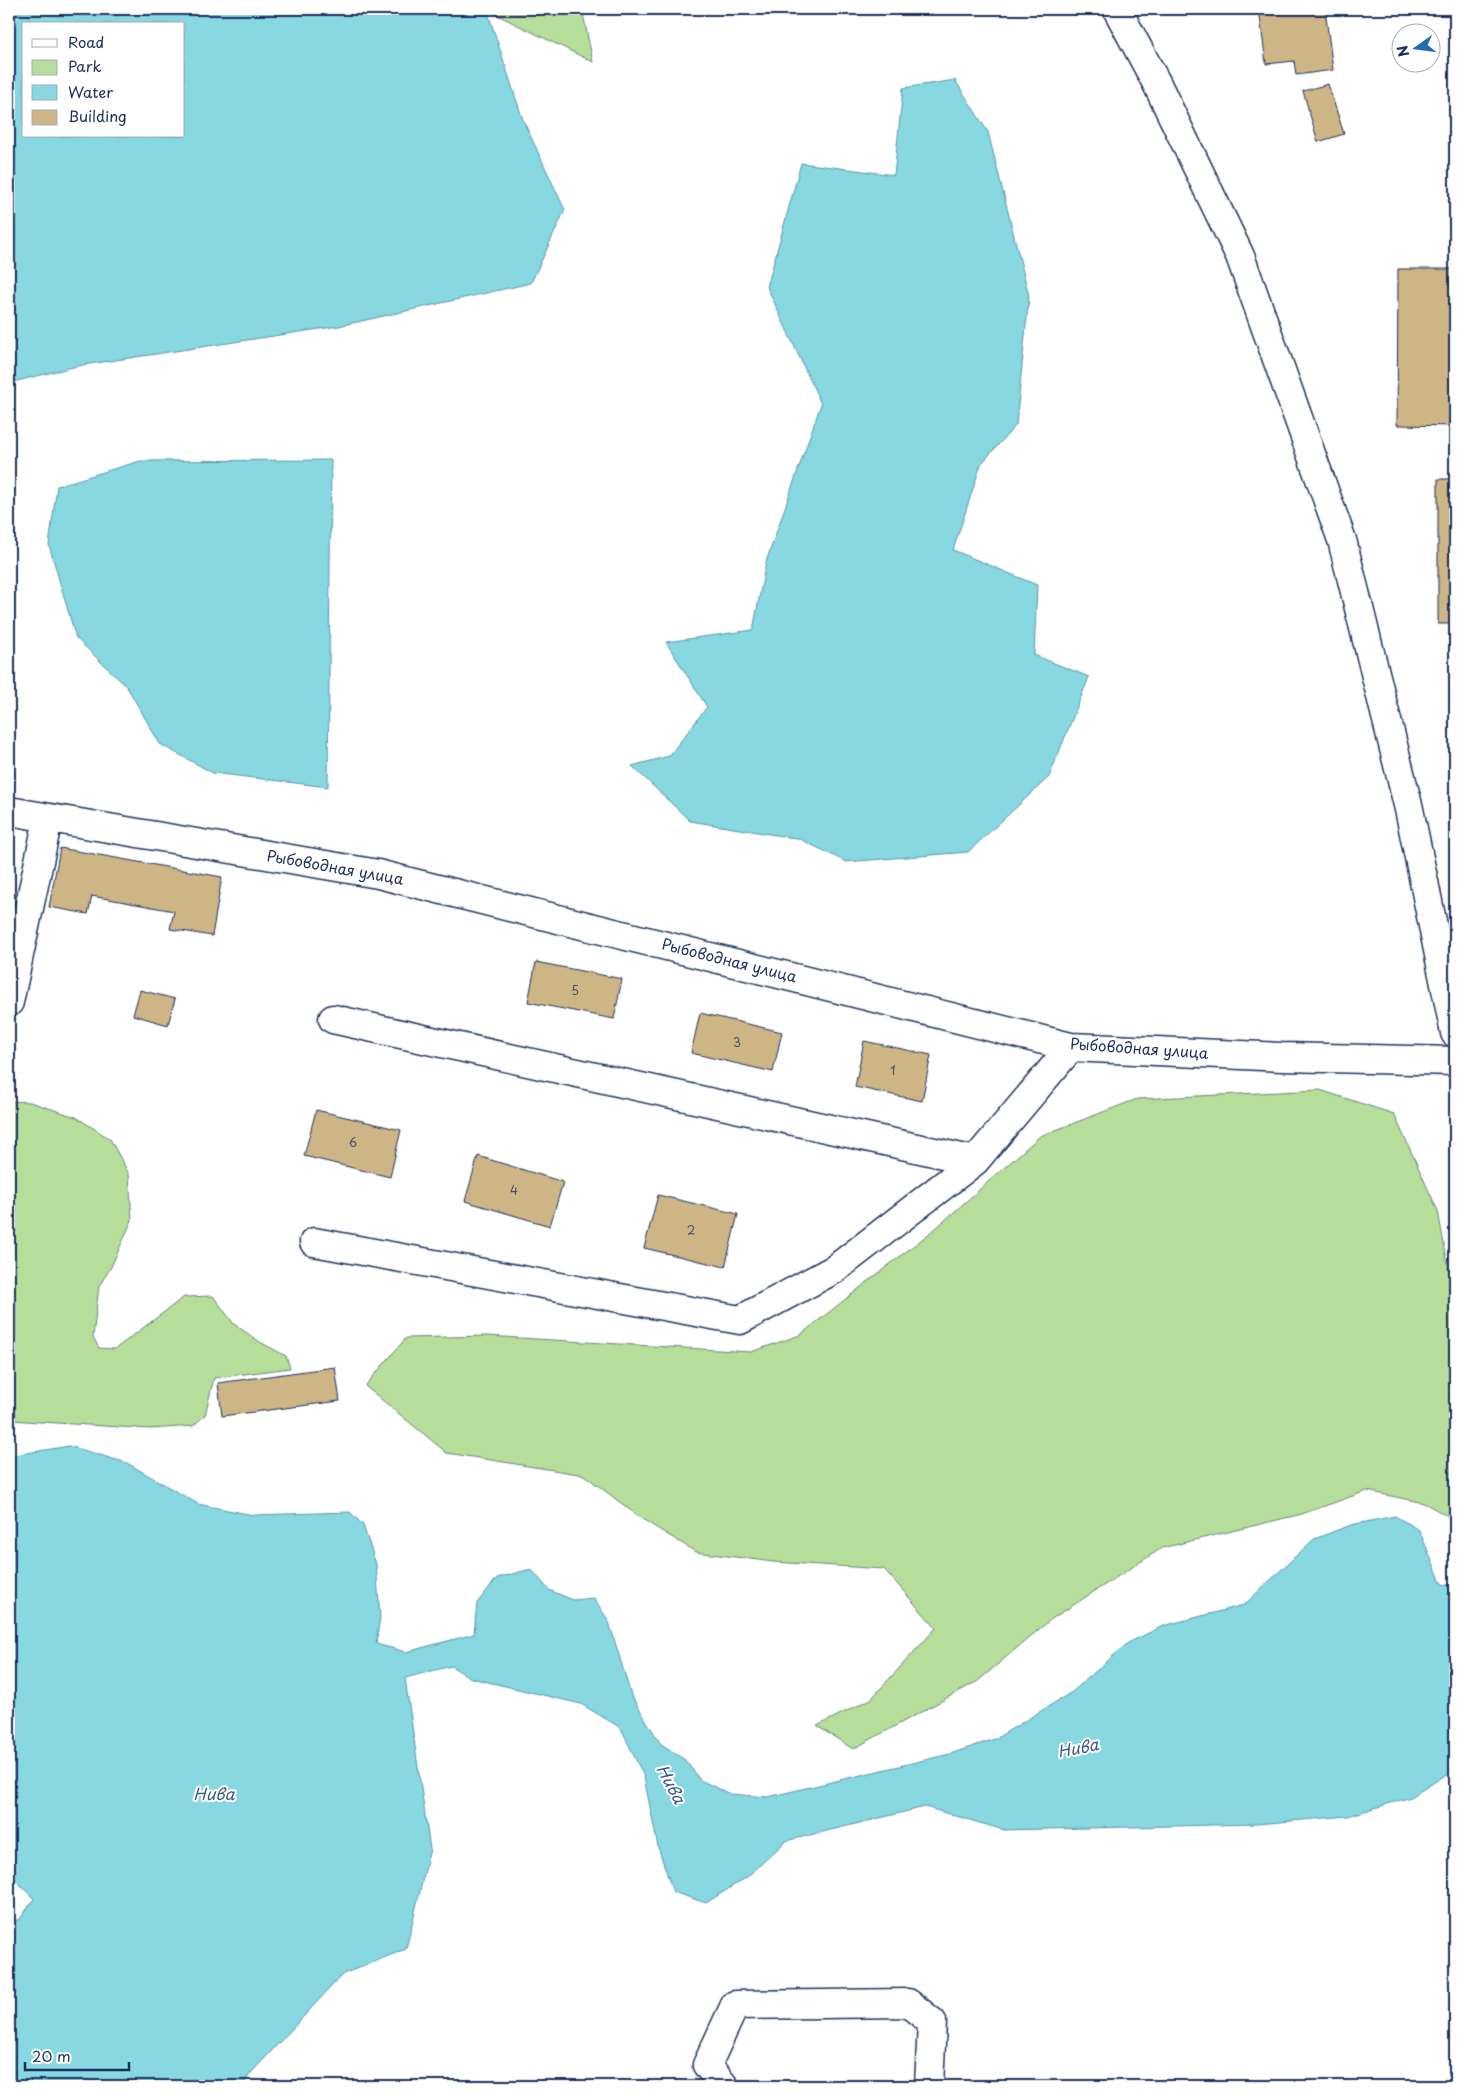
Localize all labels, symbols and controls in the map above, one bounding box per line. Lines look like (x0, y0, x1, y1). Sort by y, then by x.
legend (22, 22, 185, 138)
north arrow (1392, 22, 1442, 72)
text: Road (68, 30, 104, 53)
text: N (1391, 43, 1414, 59)
text: Park (68, 54, 102, 77)
text: Water (68, 80, 113, 103)
text: Building (68, 104, 127, 127)
street label: Рыбоводная улица (265, 843, 406, 890)
street label: Рыбоводная улица (659, 932, 800, 988)
house number: 5 (571, 981, 579, 999)
street label: Рыбоводная улица (1069, 1031, 1210, 1064)
house number: 3 (733, 1033, 741, 1051)
house number: 1 (890, 1061, 896, 1079)
house number: 6 (349, 1133, 357, 1151)
house number: 4 (510, 1181, 518, 1199)
house number: 2 (687, 1221, 695, 1239)
water label: Нива (1055, 1731, 1101, 1763)
water label: Нива (652, 1760, 693, 1808)
water label: Нива (193, 1781, 236, 1805)
scale bar (25, 2040, 129, 2072)
text: 20 m (32, 2044, 71, 2067)

